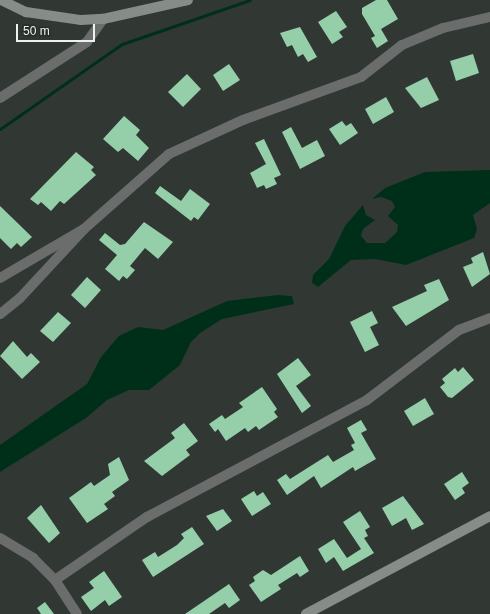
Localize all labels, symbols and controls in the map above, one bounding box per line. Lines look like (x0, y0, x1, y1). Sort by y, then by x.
scale bar (18, 16, 97, 42)
text: 50 m (23, 24, 50, 38)

